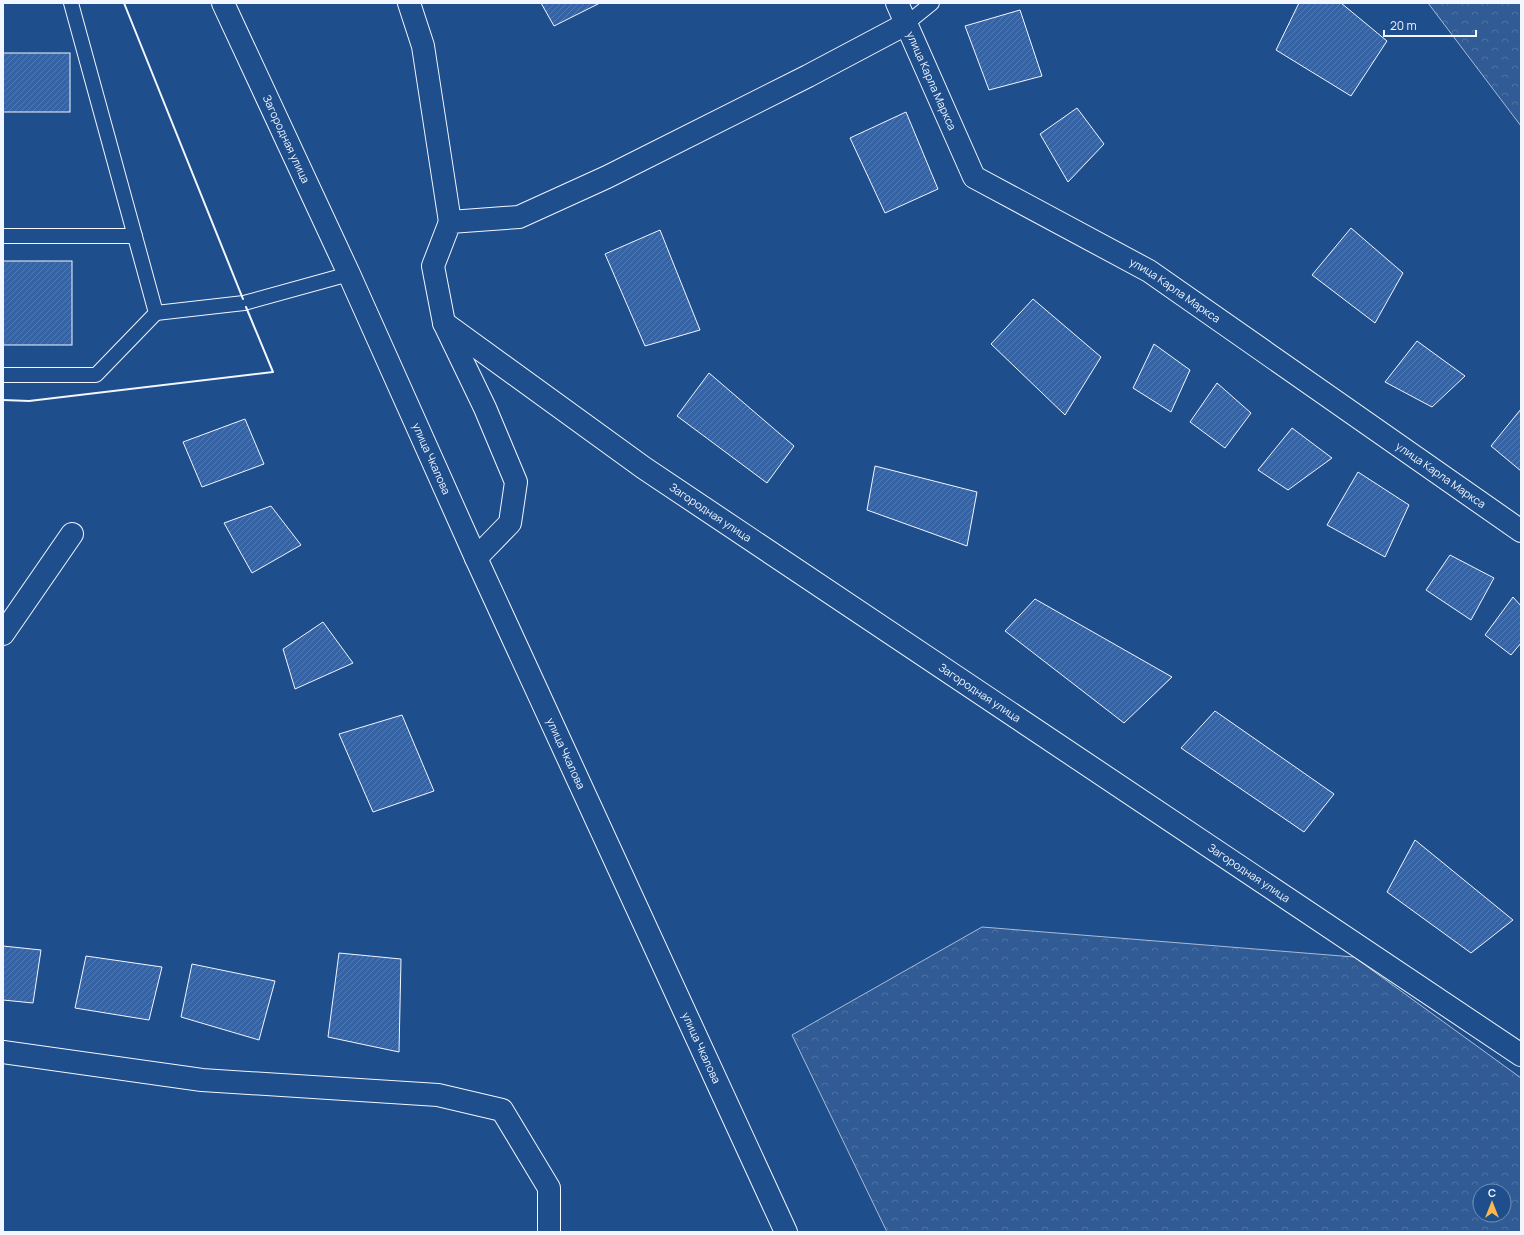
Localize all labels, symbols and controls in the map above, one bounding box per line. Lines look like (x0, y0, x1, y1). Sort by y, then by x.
scale bar (1384, 12, 1476, 38)
text: 20 m (1390, 17, 1417, 34)
street label: улица Карла Маркса (903, 29, 960, 132)
street label: Загородная улица (260, 92, 314, 185)
street label: улица Карла Маркса (1127, 254, 1224, 326)
street label: улица Чкалова (409, 420, 455, 496)
street label: улица Карла Маркса (1393, 438, 1489, 511)
street label: Загородная улица (667, 479, 755, 545)
street label: Загородная улица (936, 659, 1024, 725)
street label: улица Чкалова (543, 715, 589, 791)
street label: Загородная улица (1205, 840, 1293, 905)
street label: улица Чкалова (679, 1009, 725, 1086)
north arrow (1472, 1183, 1512, 1223)
text: С (1488, 1185, 1496, 1200)

